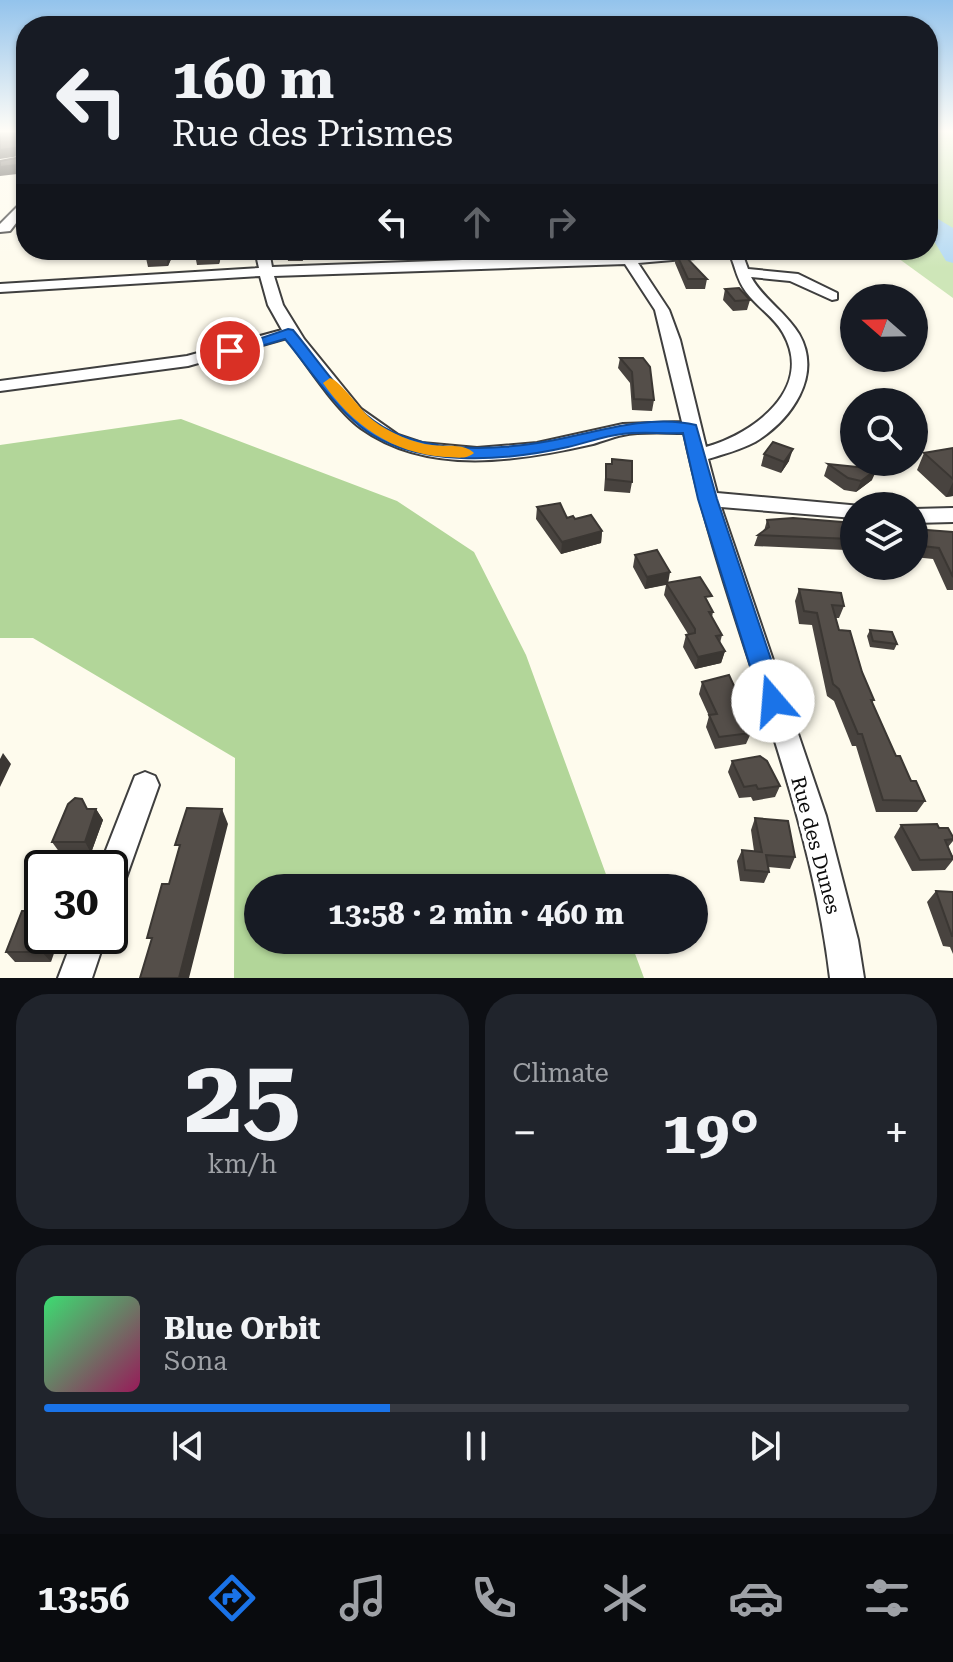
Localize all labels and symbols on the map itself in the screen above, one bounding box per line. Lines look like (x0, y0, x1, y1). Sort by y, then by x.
north arrow (840, 284, 928, 372)
pin (196, 317, 264, 385)
position arrow (731, 659, 815, 743)
street label: Rue des Dunes (786, 773, 846, 917)
speed limit sign: 30 (24, 850, 128, 954)

